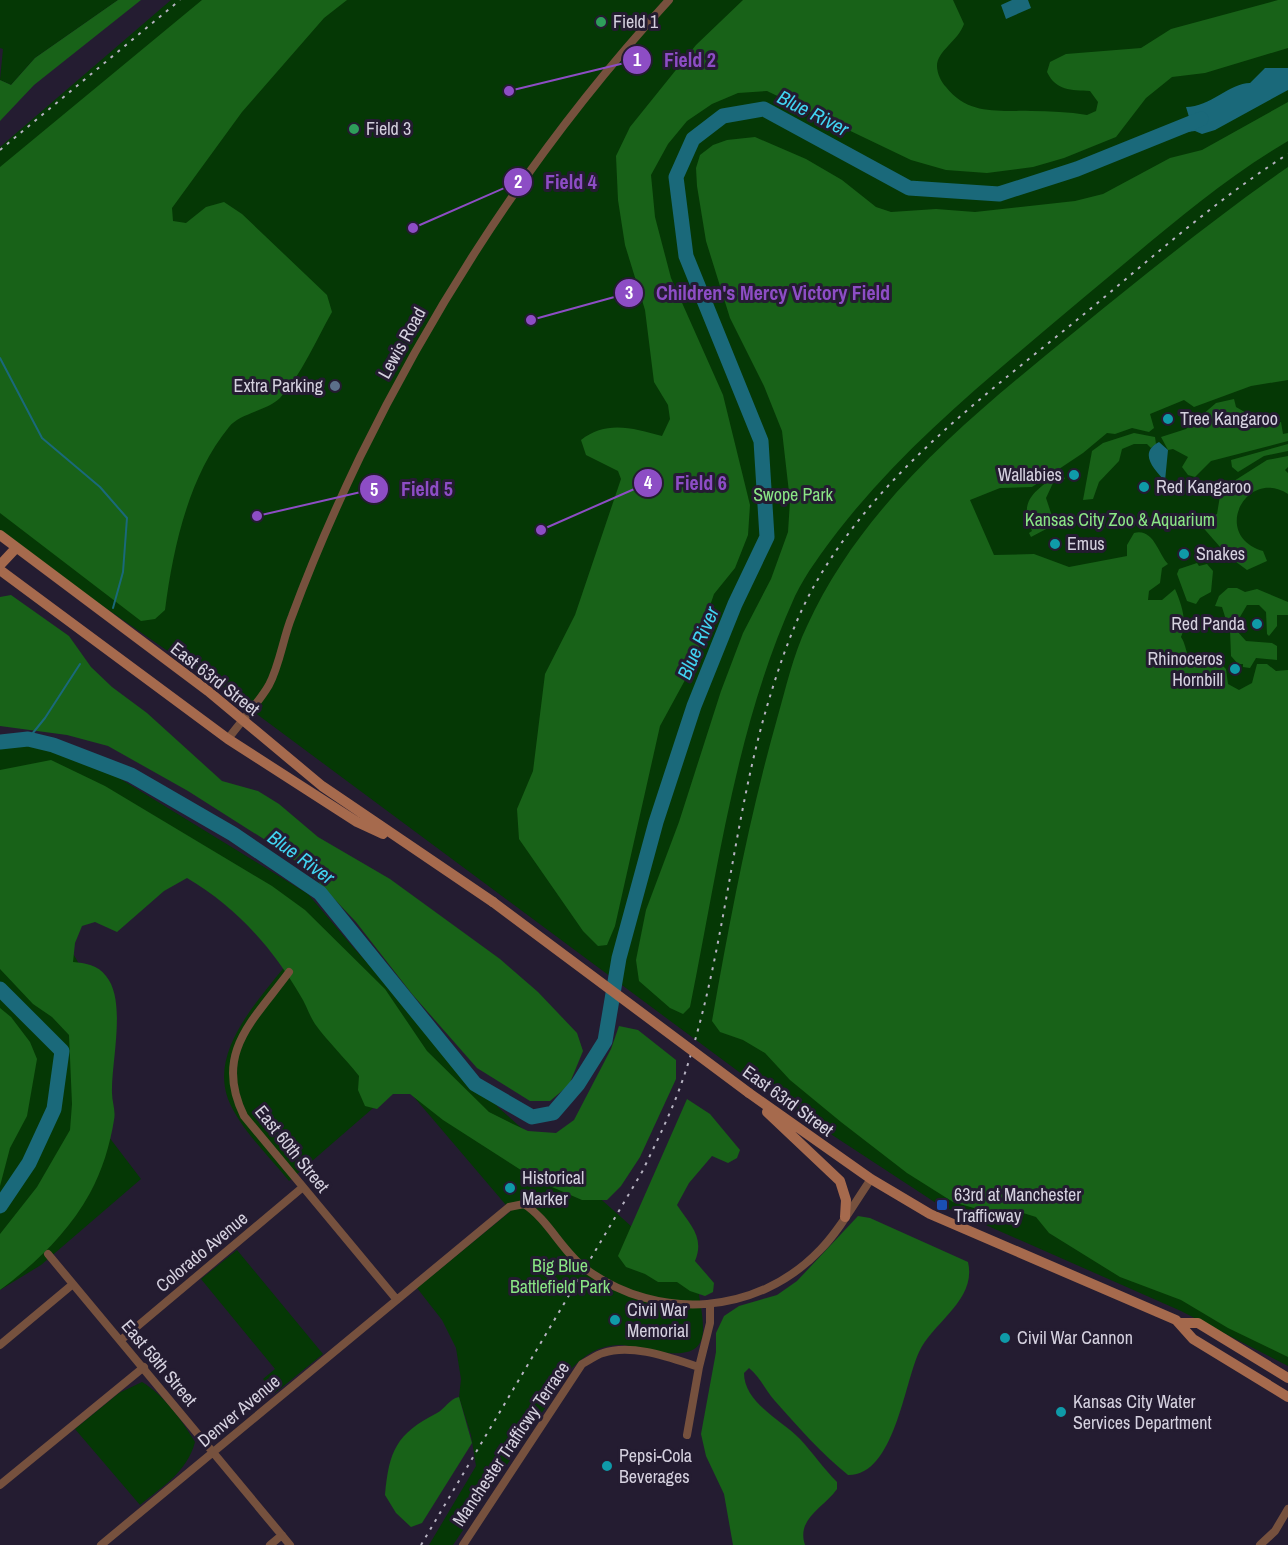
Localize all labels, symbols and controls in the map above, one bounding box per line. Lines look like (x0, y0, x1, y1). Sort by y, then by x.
place label: Field 1 (613, 9, 659, 34)
marker: Field 1 (594, 15, 608, 29)
callout: Field 2 (622, 41, 728, 79)
text: Field 2 (664, 46, 716, 73)
text: 1 (633, 47, 642, 72)
water label: Blue River (773, 83, 854, 142)
place label: Field 3 (366, 116, 411, 141)
marker: Field 3 (347, 122, 361, 136)
callout: Field 4 (503, 163, 609, 201)
text: Field 4 (545, 168, 597, 195)
text: 2 (514, 169, 522, 194)
callout: Children's Mercy Victory Field (614, 274, 902, 312)
text: Children's Mercy Victory Field (656, 279, 890, 306)
text: 3 (625, 280, 633, 305)
street label: Lewis Road (372, 303, 431, 383)
place label: Extra Parking (234, 373, 324, 398)
marker: Extra Parking (328, 379, 342, 393)
place label: Tree Kangaroo (1180, 406, 1278, 431)
marker: Tree Kangaroo (1161, 412, 1175, 426)
place label: Wallabies (998, 462, 1062, 487)
callout: Field 6 (633, 464, 739, 502)
marker: Wallabies (1067, 468, 1081, 482)
text: Field 6 (675, 469, 727, 496)
callout: Field 5 (359, 470, 465, 508)
text: 4 (644, 470, 653, 495)
place label: Red Kangaroo (1156, 474, 1251, 499)
text: Field 5 (401, 475, 453, 502)
text: 5 (370, 477, 378, 502)
marker: Red Kangaroo (1137, 480, 1151, 494)
park label: Swope Park (753, 482, 833, 507)
park label: Kansas City Zoo & Aquarium (1025, 507, 1215, 532)
place label: Emus (1067, 531, 1105, 556)
marker: Emus (1048, 537, 1062, 551)
place label: Snakes (1196, 541, 1245, 566)
marker: Snakes (1177, 547, 1191, 561)
water label: Blue River (670, 602, 725, 683)
place label: Red Panda (1171, 611, 1245, 636)
marker: Red Panda (1250, 617, 1264, 631)
street label: East 63rd Street (166, 636, 265, 721)
place label: Rhinoceros Hornbill (1148, 646, 1223, 692)
marker: Rhinoceros Hornbill (1228, 662, 1242, 676)
water label: Blue River (262, 823, 341, 890)
street label: East 63rd Street (738, 1059, 839, 1142)
street label: East 60th Street (249, 1100, 335, 1198)
place label: Historical Marker (522, 1165, 584, 1211)
marker: Historical Marker (503, 1181, 517, 1195)
place label: 63rd at Manchester Trafficway (954, 1182, 1081, 1228)
marker: 63rd at Manchester Trafficway (935, 1198, 949, 1212)
street label: Colorado Avenue (150, 1206, 253, 1298)
park label: Big Blue Battlefield Park (510, 1253, 611, 1299)
place label: Civil War Memorial (627, 1297, 689, 1343)
marker: Civil War Memorial (608, 1313, 622, 1327)
street label: East 59th Street (116, 1314, 203, 1411)
place label: Civil War Cannon (1017, 1325, 1133, 1350)
marker: Civil War Cannon (998, 1331, 1012, 1345)
street label: Manchester Trafficwy Terrace (446, 1357, 575, 1531)
street label: Denver Avenue (192, 1369, 285, 1453)
place label: Kansas City Water Services Department (1073, 1389, 1212, 1435)
marker: Kansas City Water Services Department (1054, 1405, 1068, 1419)
place label: Pepsi-Cola Beverages (619, 1443, 692, 1489)
marker: Pepsi-Cola Beverages (600, 1459, 614, 1473)

